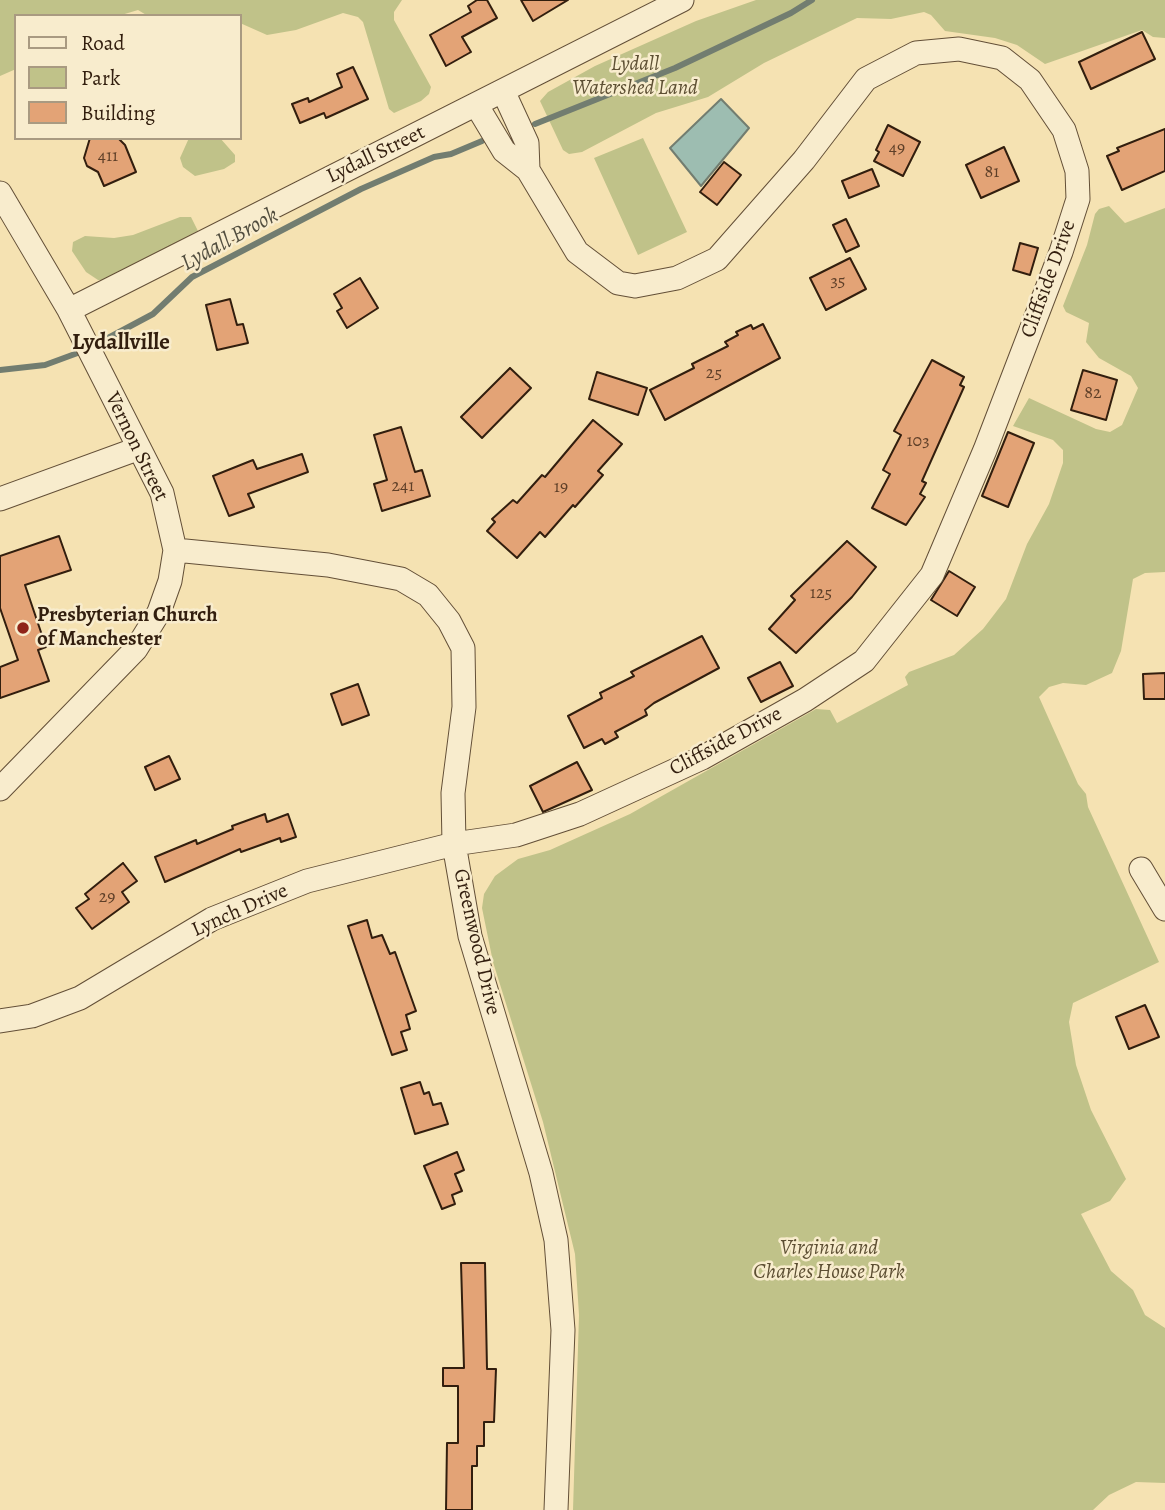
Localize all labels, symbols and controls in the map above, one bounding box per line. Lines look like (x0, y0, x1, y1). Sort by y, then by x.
legend (14, 14, 242, 140)
text: Road (81, 29, 125, 57)
park label: Lydall Watershed Land (572, 52, 698, 102)
text: Park (81, 64, 120, 92)
text: Building (81, 99, 155, 127)
street label: Lydall Street (323, 120, 429, 190)
house number: 49 (889, 138, 905, 160)
house number: 411 (98, 146, 118, 168)
house number: 81 (985, 162, 999, 184)
water label: Lydall Brook (177, 202, 283, 278)
street label: Cliffside Drive (1016, 217, 1082, 341)
house number: 35 (830, 271, 846, 293)
district label: Lydallville (72, 329, 170, 357)
house number: 25 (706, 363, 722, 385)
house number: 82 (1084, 383, 1102, 405)
street label: Vernon Street (99, 388, 173, 506)
house number: 103 (906, 431, 930, 453)
house number: 241 (392, 476, 414, 498)
house number: 19 (554, 477, 568, 499)
house number: 125 (810, 583, 832, 605)
place label: Presbyterian Church of Manchester (37, 603, 218, 653)
marker: Presbyterian Church of Manchester (15, 620, 31, 636)
street label: Cliffside Drive (665, 702, 787, 782)
street label: Greenwood Drive (447, 866, 505, 1018)
street label: Lynch Drive (188, 879, 292, 943)
house number: 29 (99, 887, 115, 909)
park label: Virginia and Charles House Park (753, 1236, 905, 1286)

